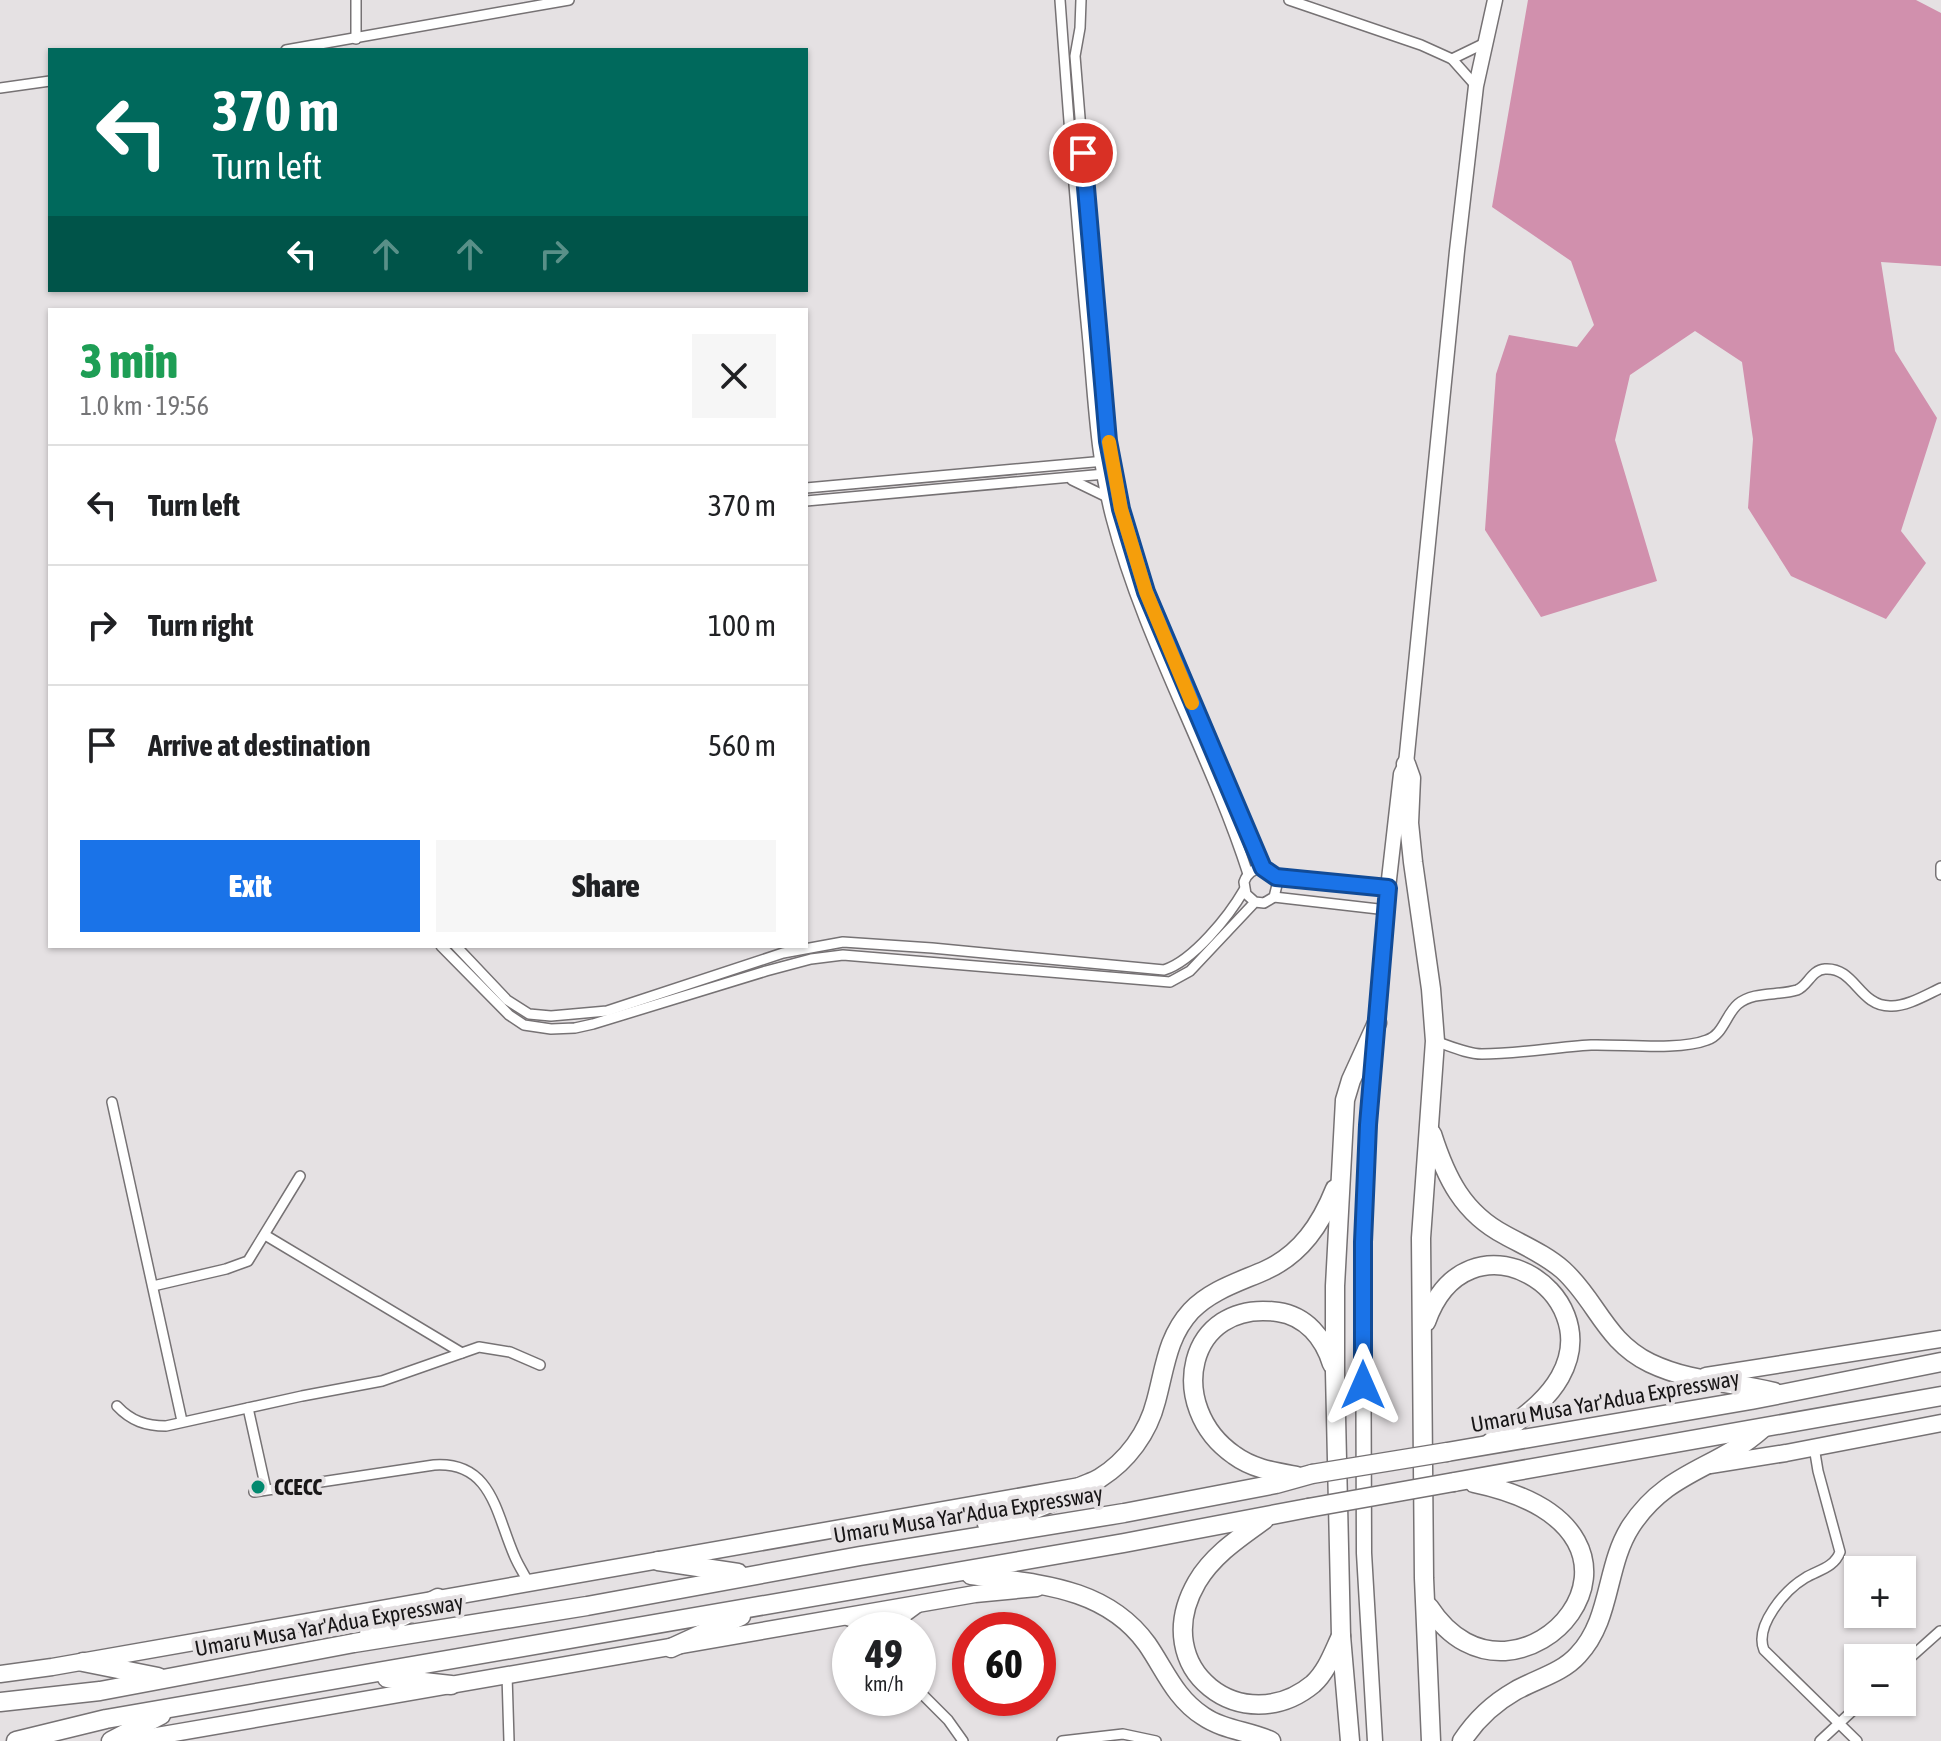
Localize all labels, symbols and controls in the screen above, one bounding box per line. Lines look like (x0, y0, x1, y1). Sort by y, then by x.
text: 370 m (212, 79, 339, 143)
icon: left (80, 80, 184, 184)
pin (1049, 119, 1117, 187)
icon: arrive (1061, 131, 1105, 175)
text: Turn left (212, 145, 322, 187)
icon: left (280, 232, 324, 276)
icon: ahead (364, 232, 408, 276)
icon: ahead (448, 232, 492, 276)
icon: right (532, 232, 576, 276)
text: 3 min (80, 333, 178, 388)
button: close (692, 334, 776, 418)
text: 1.0 km · 19:56 (80, 391, 209, 421)
icon: left (80, 483, 124, 527)
text: Turn left (148, 488, 240, 522)
text: 370 m (708, 488, 776, 522)
icon: right (80, 603, 124, 647)
text: Turn right (148, 608, 254, 642)
text: 100 m (708, 608, 776, 642)
icon: arrive (80, 723, 124, 767)
text: Arrive at destination (148, 728, 370, 762)
text: 560 m (708, 728, 776, 762)
button: Exit (80, 840, 420, 932)
button: Share (436, 840, 776, 932)
position arrow (1321, 1343, 1405, 1427)
street label: Umaru Musa Yar'Adua Expressway (1469, 1365, 1741, 1437)
place label: CCECC (274, 1474, 322, 1500)
marker: CCECC (249, 1478, 267, 1496)
street label: Umaru Musa Yar'Adua Expressway (831, 1480, 1105, 1548)
map controls (1844, 1556, 1916, 1716)
button: + (1844, 1556, 1916, 1628)
street label: Umaru Musa Yar'Adua Expressway (193, 1589, 465, 1661)
speed limit sign: 60 (952, 1612, 1056, 1716)
text: 49 (865, 1631, 903, 1676)
button: − (1844, 1644, 1916, 1716)
text: km/h (864, 1672, 904, 1695)

